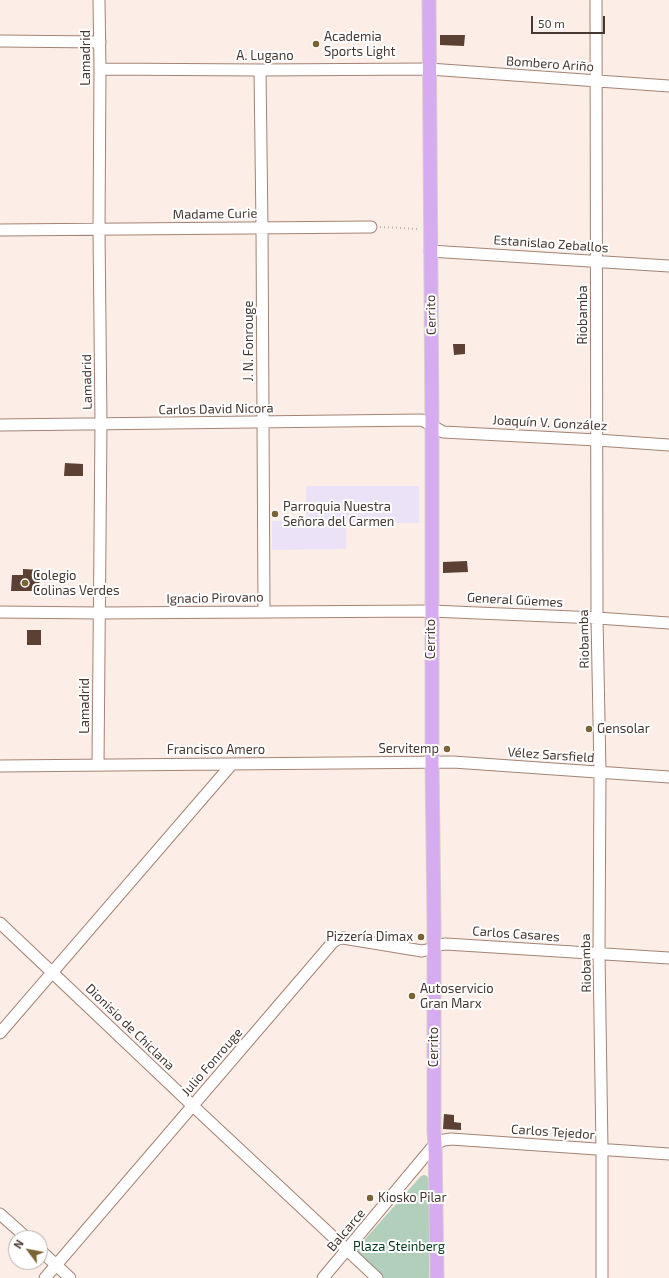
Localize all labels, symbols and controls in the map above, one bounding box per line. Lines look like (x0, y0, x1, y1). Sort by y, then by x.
scale bar (533, 8, 607, 34)
text: 50 m (538, 16, 565, 30)
place label: Academia Sports Light (324, 29, 396, 60)
street label: Lamadrid (78, 30, 94, 86)
marker: Academia Sports Light (311, 39, 321, 49)
street label: A. Lugano (236, 48, 294, 64)
street label: Bombero Ariño (506, 53, 594, 75)
street label: Madame Curie (173, 205, 257, 223)
street label: Estanislao Zeballos (493, 232, 609, 256)
street label: Riobamba (575, 285, 591, 345)
street label: Cerrito (423, 295, 439, 335)
street label: J. N. Fonrouge (241, 300, 257, 382)
street label: Lamadrid (79, 354, 95, 410)
street label: Carlos David Nicora (158, 400, 274, 418)
street label: Joaquín V. González (492, 412, 608, 434)
place label: Parroquia Nuestra Señora del Carmen (283, 499, 394, 530)
marker: Parroquia Nuestra Señora del Carmen (270, 509, 280, 519)
place label: Colegio Colinas Verdes (33, 568, 120, 599)
marker: Colegio Colinas Verdes (20, 578, 30, 588)
street label: Ignacio Pirovano (166, 589, 264, 607)
street label: General Güemes (466, 590, 564, 610)
street label: Riobamba (576, 609, 592, 669)
street label: Cerrito (423, 619, 439, 659)
street label: Lamadrid (77, 678, 93, 734)
place label: Gensolar (597, 721, 650, 737)
marker: Gensolar (584, 724, 594, 734)
place label: Servitemp (379, 741, 439, 757)
street label: Francisco Amero (167, 742, 265, 758)
marker: Servitemp (442, 744, 452, 754)
street label: Vélez Sarsfield (507, 744, 595, 766)
street label: Carlos Casares (472, 923, 560, 945)
place label: Pizzería Dimax (326, 929, 413, 945)
marker: Pizzería Dimax (416, 932, 426, 942)
street label: Riobamba (578, 933, 594, 993)
street label: Dionisio de Chiclana (82, 981, 178, 1073)
place label: Autoservicio Gran Marx (420, 981, 494, 1012)
marker: Autoservicio Gran Marx (407, 991, 417, 1001)
street label: Julio Fonrouge (178, 1025, 246, 1099)
street label: Cerrito (426, 1027, 442, 1067)
street label: Carlos Tejedor (511, 1121, 595, 1143)
place label: Kiosko Pilar (378, 1190, 447, 1206)
marker: Kiosko Pilar (365, 1193, 375, 1203)
street label: Balcarce (324, 1206, 368, 1254)
north arrow (8, 1230, 48, 1270)
text: N (11, 1237, 26, 1251)
park label: Plaza Steinberg (353, 1239, 445, 1255)

